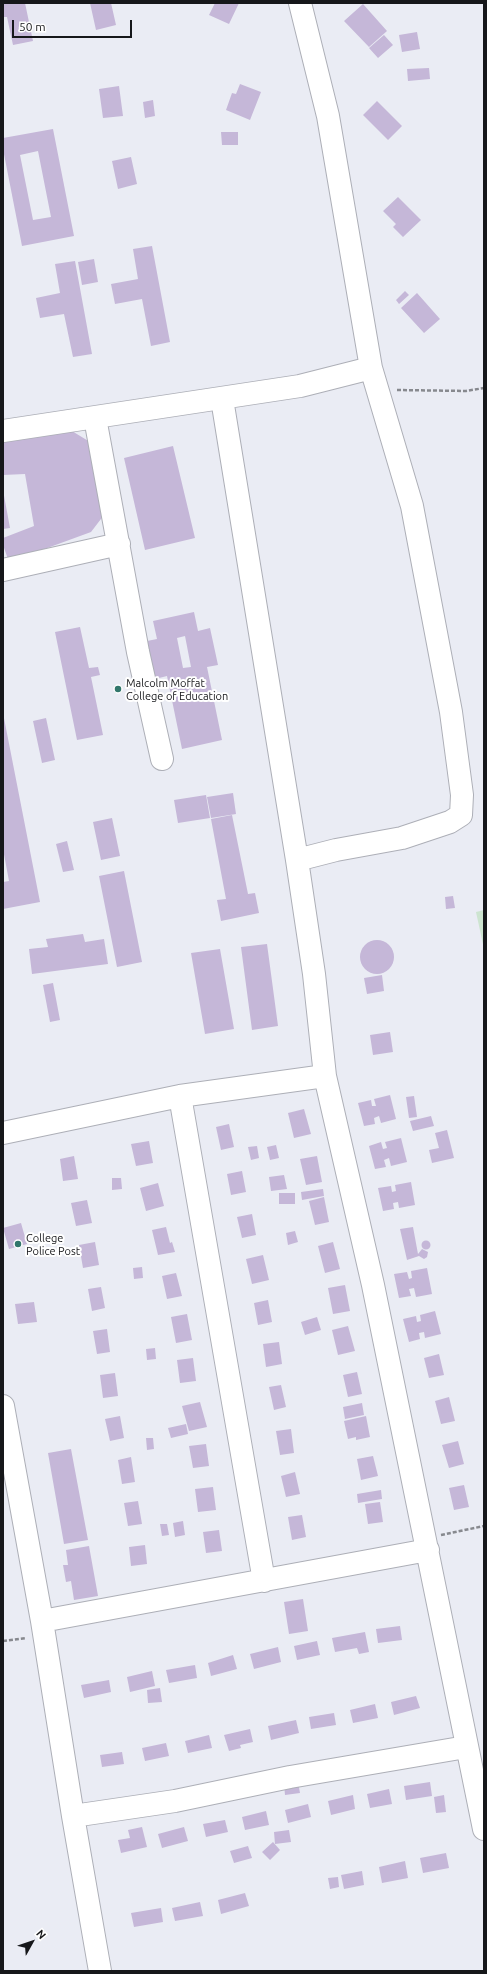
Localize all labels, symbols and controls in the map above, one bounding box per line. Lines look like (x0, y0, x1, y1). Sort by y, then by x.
scale bar (14, 12, 134, 38)
text: 50 m (19, 20, 46, 33)
place label: Malcolm Moffat College of Education (126, 676, 228, 702)
marker: Malcolm Moffat College of Education (113, 684, 123, 694)
place label: College Police Post (26, 1231, 80, 1257)
marker: College Police Post (13, 1239, 23, 1249)
north arrow (12, 1922, 52, 1962)
text: N (34, 1927, 48, 1941)

